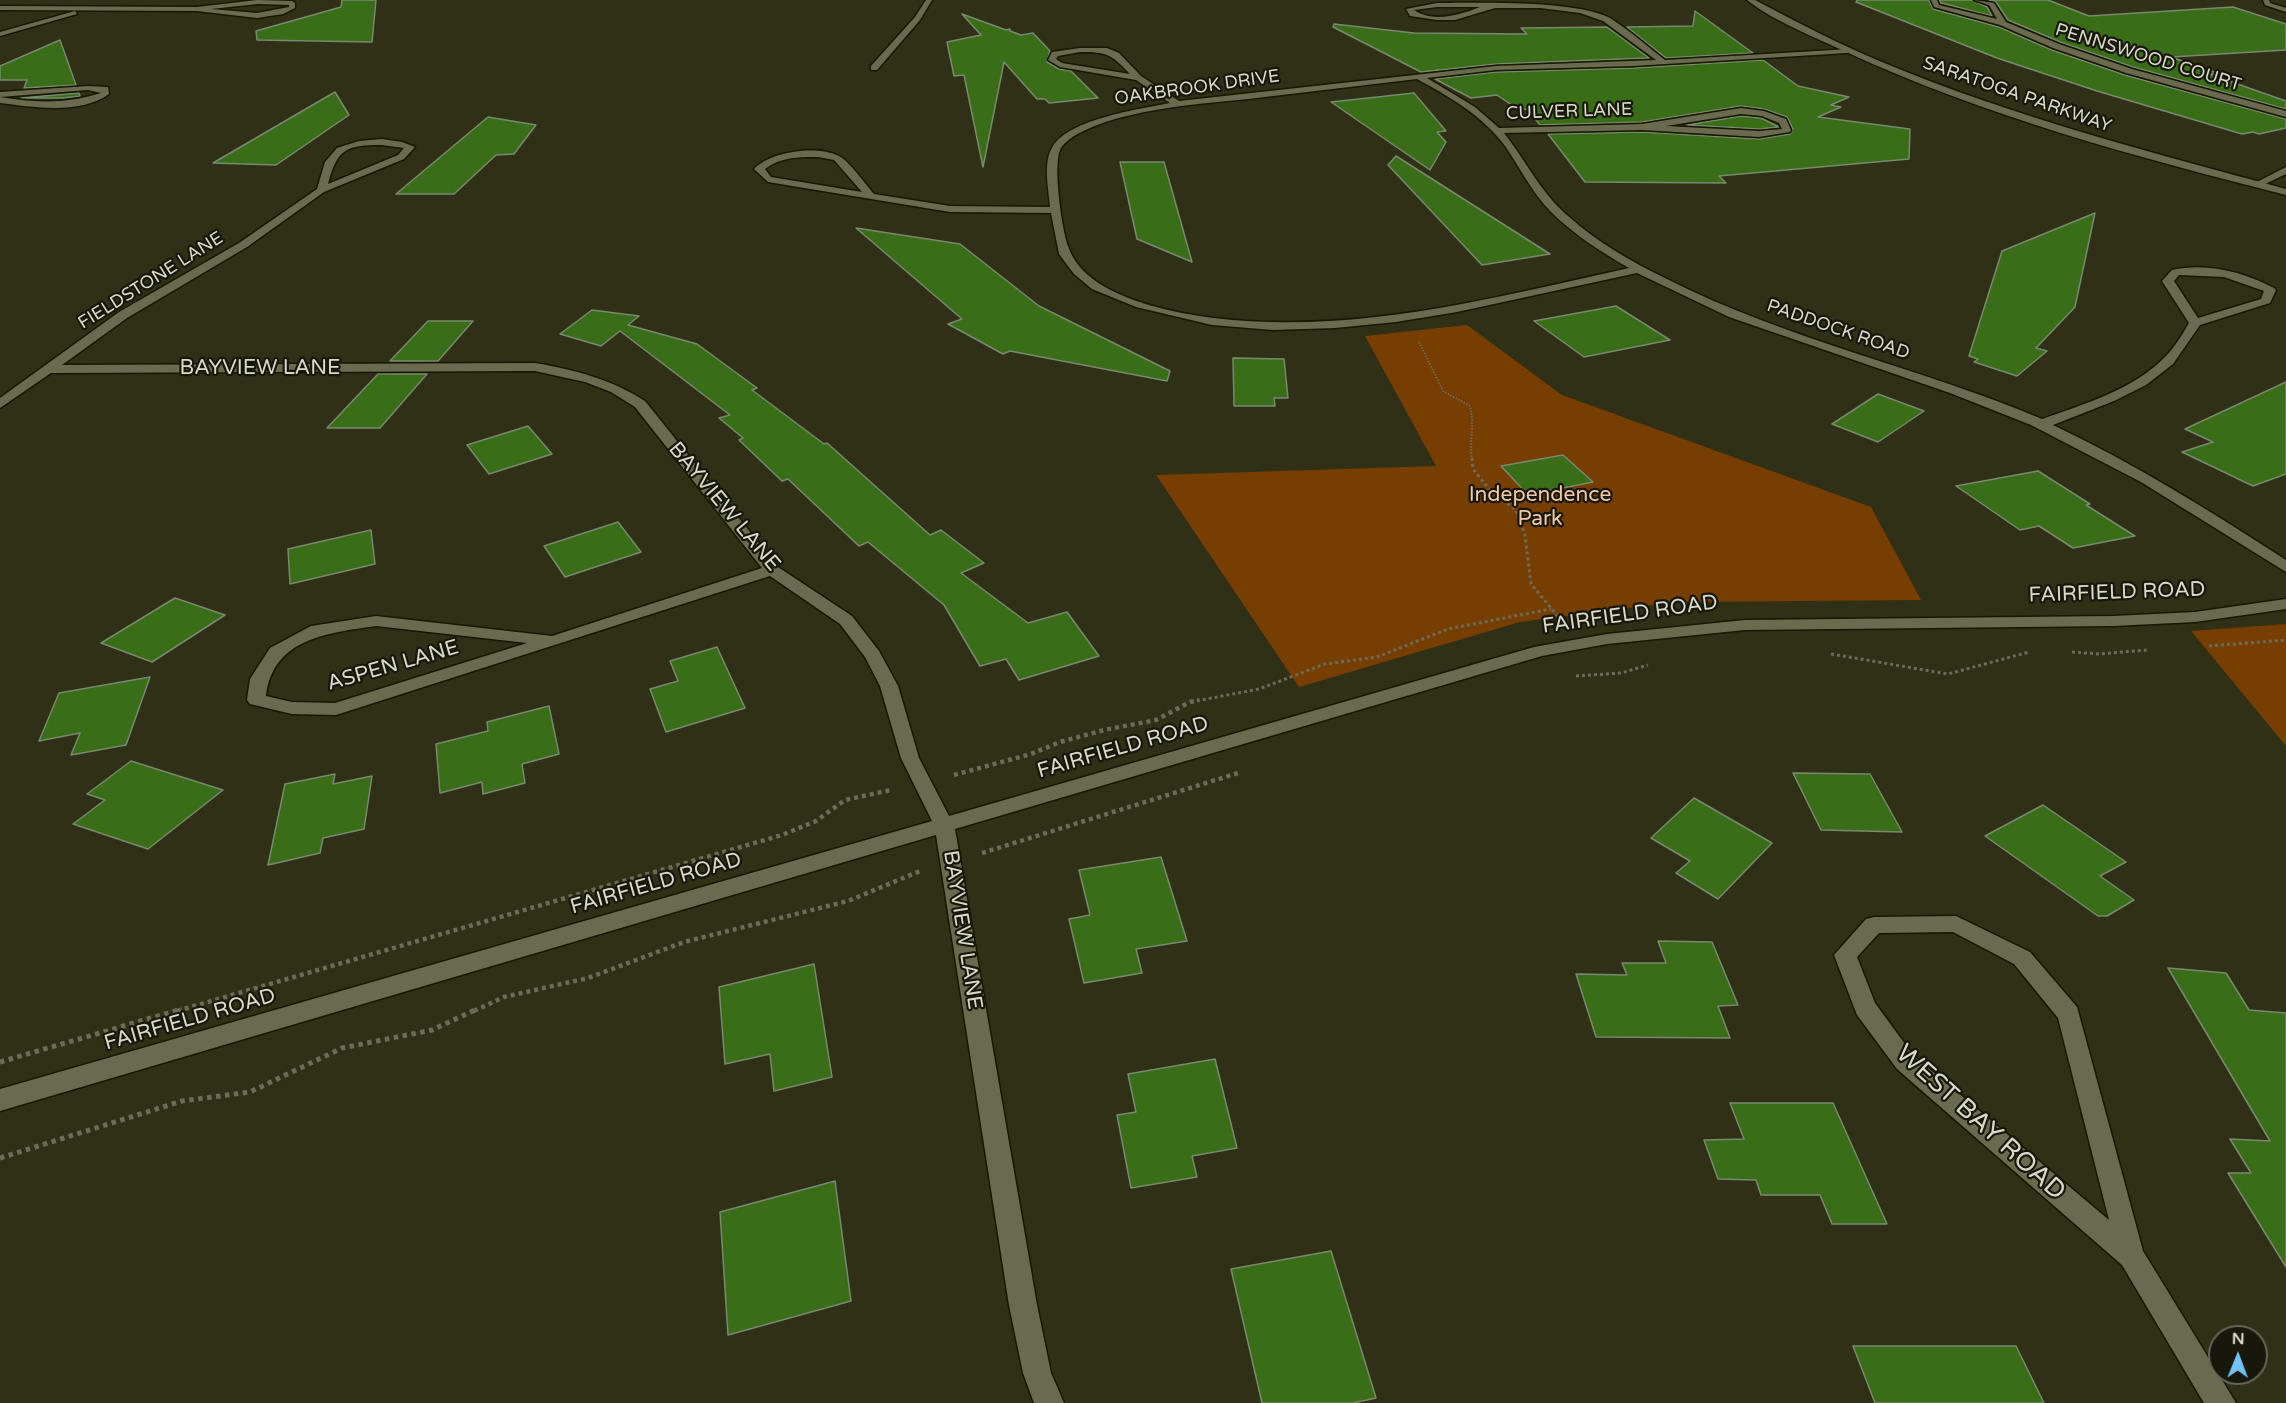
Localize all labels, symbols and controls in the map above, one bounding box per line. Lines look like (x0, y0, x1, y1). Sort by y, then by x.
street label: PENNSWOOD COURT (2052, 19, 2244, 97)
street label: SARATOGA PARKWAY (1920, 53, 2114, 137)
street label: OAKBROOK DRIVE (1113, 66, 1281, 110)
street label: CULVER LANE (1505, 99, 1633, 125)
street label: FIELDSTONE LANE (74, 228, 228, 334)
street label: PADDOCK ROAD (1764, 295, 1912, 365)
street label: BAYVIEW LANE (180, 355, 340, 381)
street label: BAYVIEW LANE (663, 437, 785, 577)
park label: Independence Park (1469, 482, 1611, 532)
street label: FAIRFIELD ROAD (2028, 577, 2206, 609)
street label: FAIRFIELD ROAD (1541, 590, 1719, 640)
street label: ASPEN LANE (324, 635, 462, 697)
street label: FAIRFIELD ROAD (1035, 712, 1211, 784)
street label: FAIRFIELD ROAD (568, 848, 744, 920)
street label: BAYVIEW LANE (937, 849, 987, 1011)
street label: FAIRFIELD ROAD (102, 984, 278, 1056)
street label: WEST BAY ROAD (1889, 1039, 2071, 1207)
north arrow (2208, 1325, 2268, 1385)
text: N (2232, 1329, 2245, 1349)

